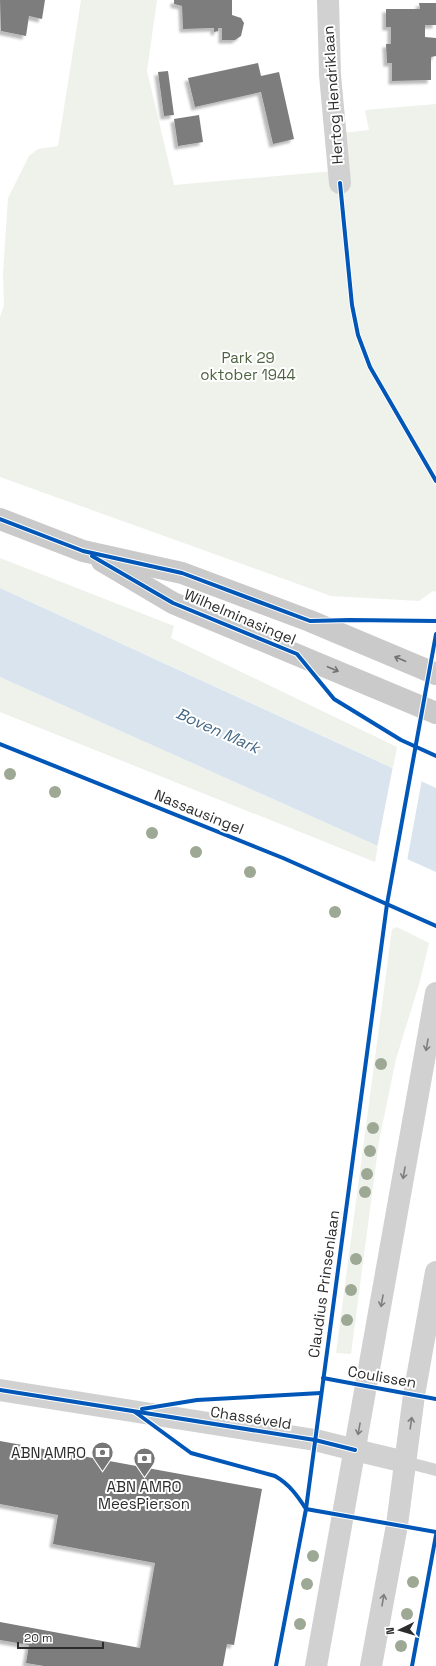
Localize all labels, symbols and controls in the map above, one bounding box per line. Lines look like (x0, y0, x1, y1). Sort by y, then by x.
street label: Hertog Hendriklaan (318, 25, 347, 165)
park label: Park 29 oktober 1944 (200, 348, 296, 384)
street label: Wilhelminasingel (181, 584, 299, 649)
one-way arrow (395, 654, 407, 662)
one-way arrow (327, 666, 339, 674)
water label: Boven Mark (173, 703, 265, 759)
street label: Nassausingel (152, 785, 247, 838)
one-way arrow (423, 1038, 431, 1051)
one-way arrow (400, 1166, 408, 1179)
street label: Claudius Prinsenlaan (304, 1209, 343, 1359)
one-way arrow (377, 1294, 385, 1307)
street label: Coulissen (346, 1361, 418, 1392)
street label: Chasséveld (209, 1402, 293, 1433)
one-way arrow (407, 1417, 415, 1430)
one-way arrow (354, 1422, 362, 1435)
bank icon: ABN AMRO (89, 1440, 115, 1473)
place label: ABN AMRO (11, 1443, 86, 1462)
bank icon: ABN AMRO MeesPierson (131, 1445, 157, 1478)
place label: ABN AMRO MeesPierson (98, 1477, 190, 1513)
one-way arrow (379, 1594, 387, 1607)
north arrow (380, 1610, 420, 1650)
scale bar (18, 1624, 103, 1650)
text: N (383, 1627, 397, 1635)
text: 20 m (24, 1630, 52, 1646)

